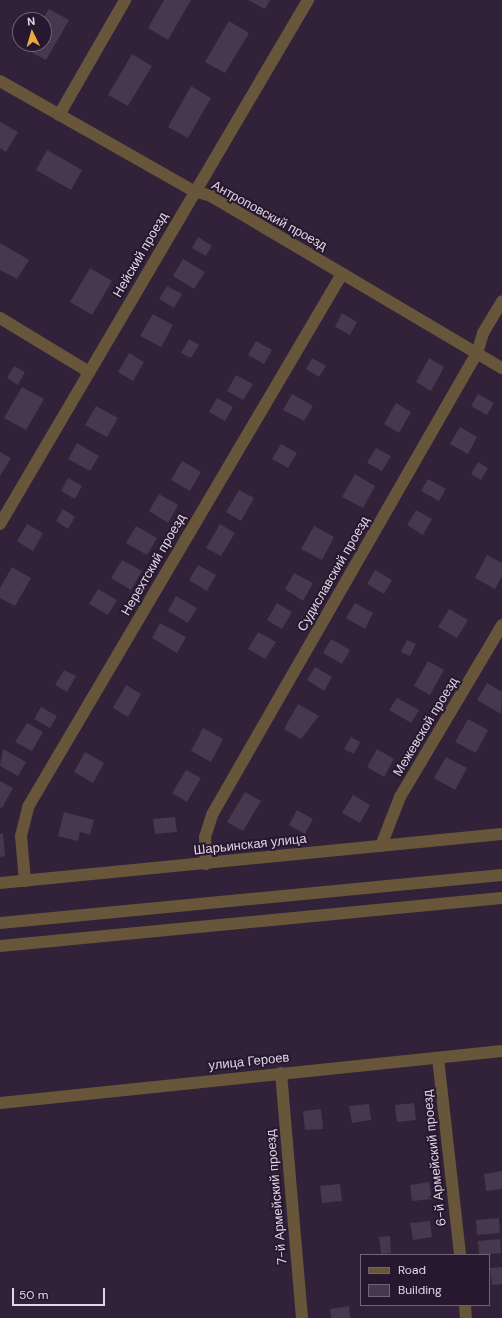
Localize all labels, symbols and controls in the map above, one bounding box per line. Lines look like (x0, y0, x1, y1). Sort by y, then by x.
north arrow (12, 12, 52, 52)
text: N (26, 14, 36, 28)
street label: Антроповский проезд (209, 178, 329, 254)
street label: Нейский проезд (110, 210, 172, 300)
street label: Нерехтский проезд (119, 511, 189, 619)
street label: Судиславский проезд (295, 514, 373, 634)
street label: Межевской проезд (390, 675, 462, 779)
street label: Шарьинская улица (193, 831, 307, 859)
street label: улица Героев (208, 1050, 290, 1074)
street label: 6-й Армейский проезд (420, 1089, 450, 1227)
street label: 7-й Армейский проезд (263, 1129, 291, 1265)
legend (360, 1254, 490, 1306)
text: Road (398, 1262, 426, 1278)
scale bar (14, 1280, 107, 1306)
text: Building (398, 1282, 442, 1298)
text: 50 m (19, 1287, 48, 1303)

